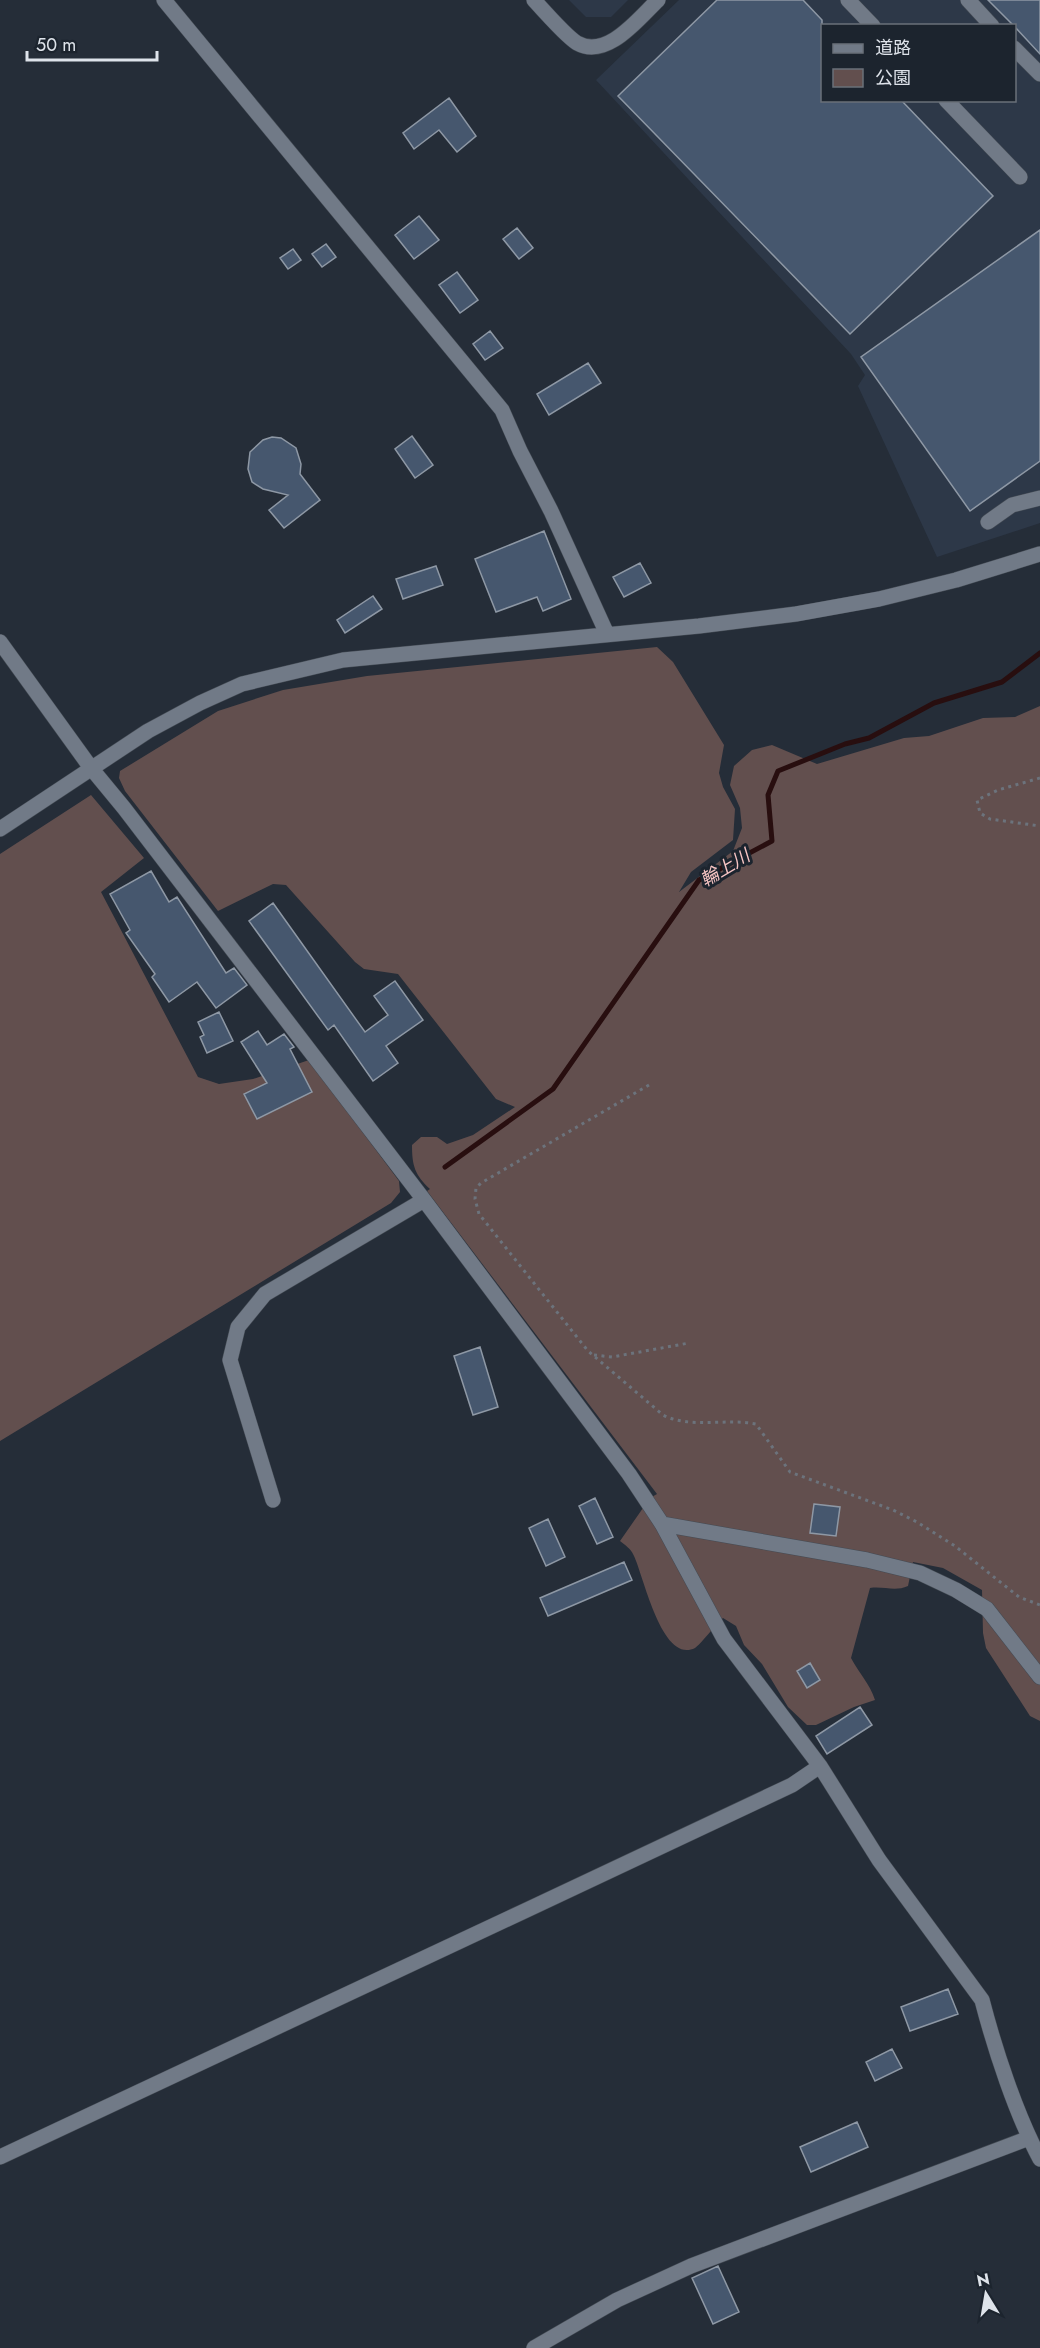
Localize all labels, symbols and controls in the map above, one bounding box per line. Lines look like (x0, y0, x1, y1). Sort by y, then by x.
scale bar (27, 24, 158, 62)
legend (821, 24, 1016, 102)
text: 50 m (36, 32, 76, 58)
text: 道路 (875, 35, 911, 61)
text: 公園 (875, 65, 911, 91)
water label: 輪上川 (695, 842, 757, 893)
north arrow (956, 2264, 1016, 2324)
text: N (975, 2267, 992, 2292)

